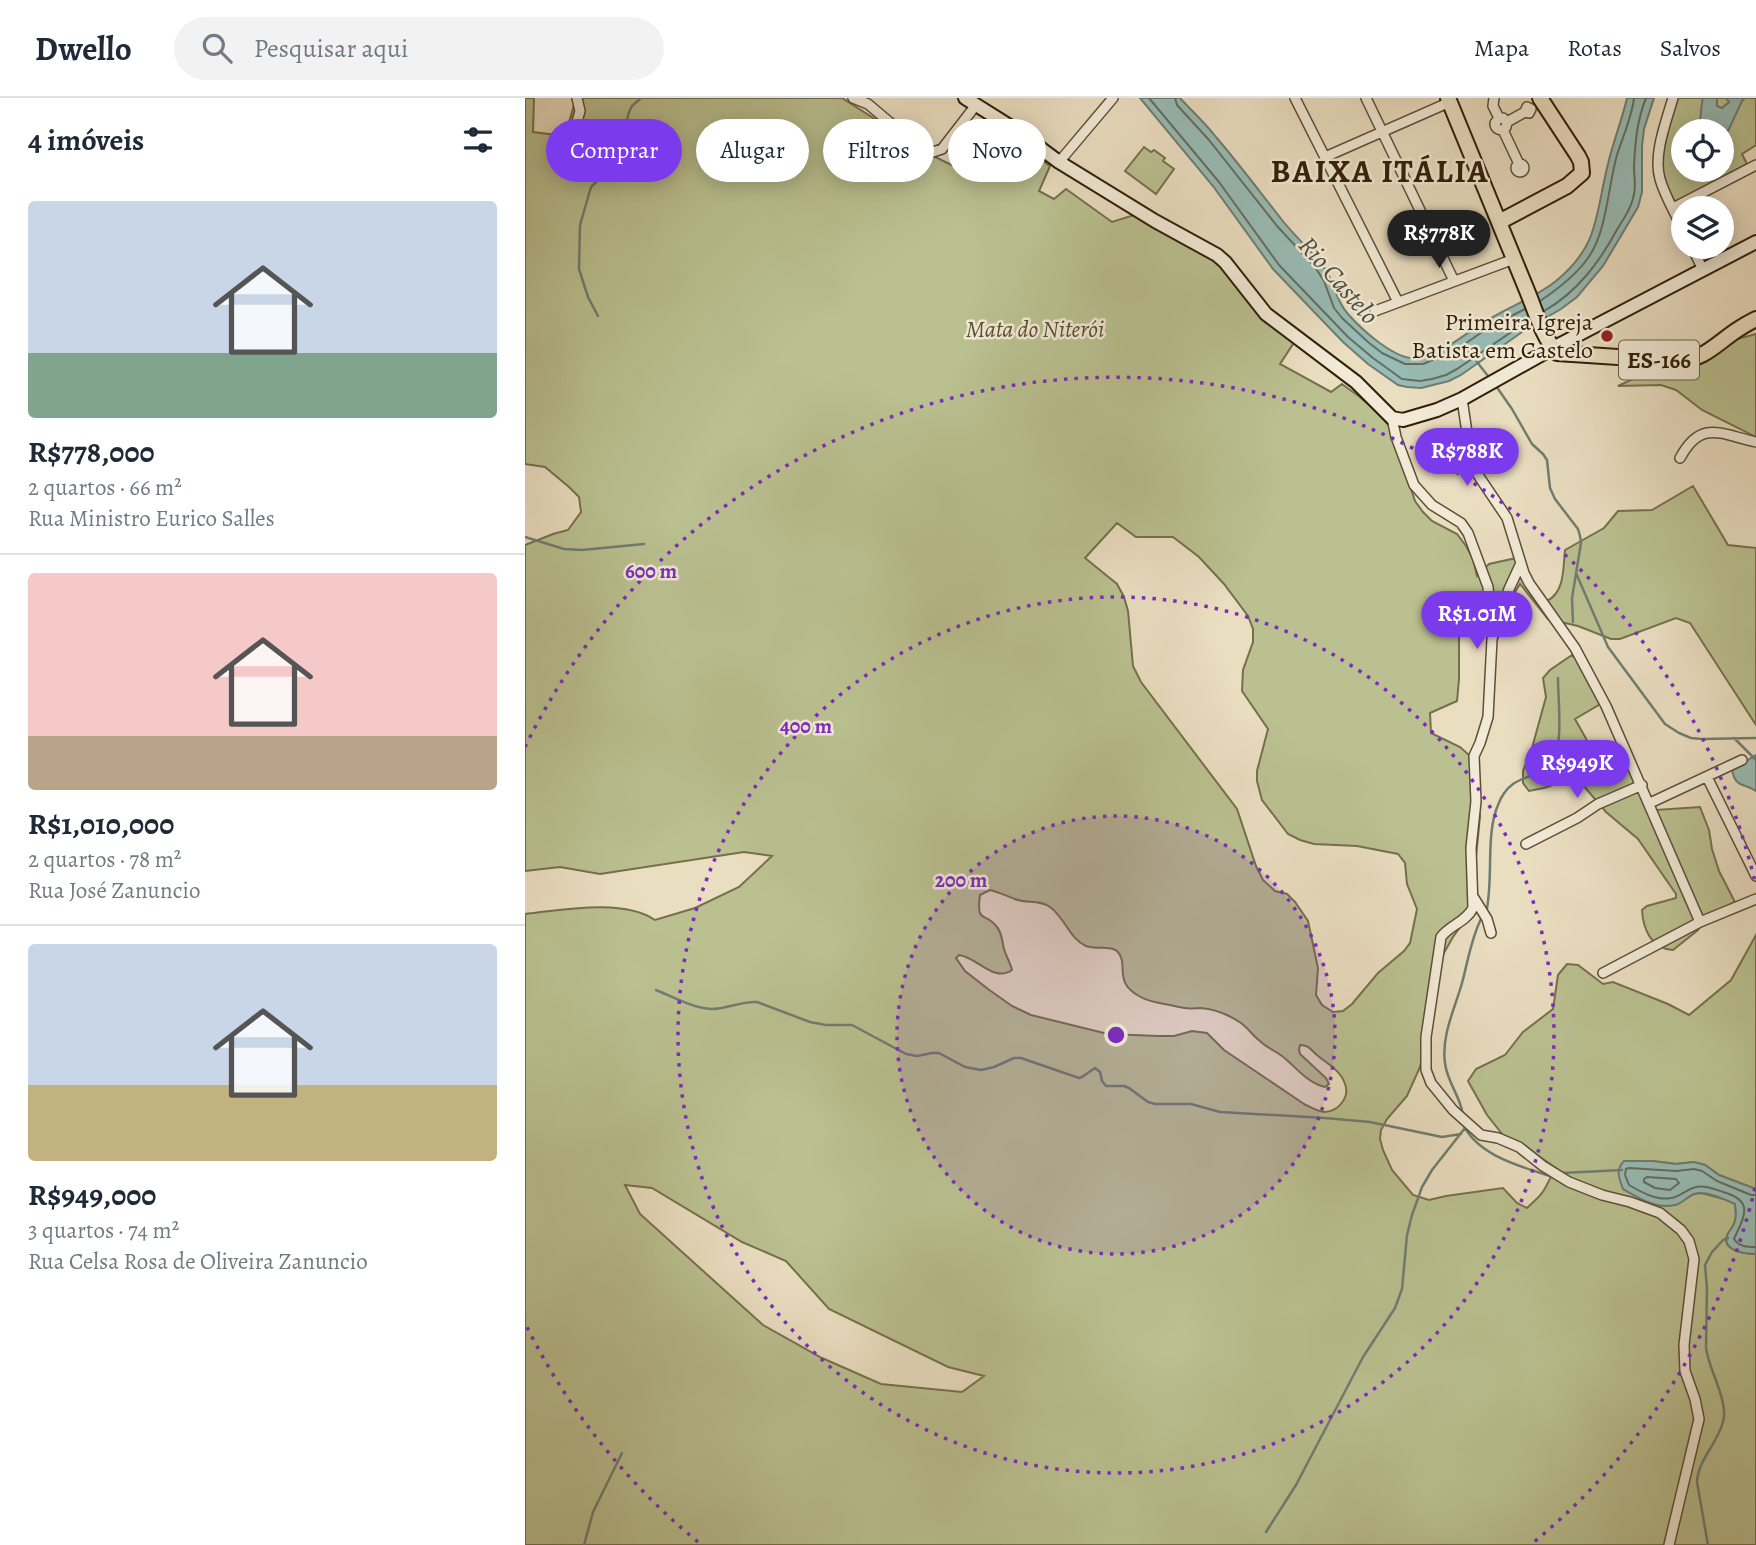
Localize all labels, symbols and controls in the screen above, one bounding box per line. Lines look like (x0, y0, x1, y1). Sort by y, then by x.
search box (174, 17, 664, 80)
text: Dwello (35, 26, 132, 71)
icon: search (198, 29, 236, 67)
text: Pesquisar aqui (254, 31, 408, 66)
text: Mapa (1474, 32, 1529, 64)
text: Rotas (1567, 32, 1622, 64)
text: Salvos (1660, 32, 1721, 64)
chip: Comprar (546, 119, 682, 182)
chip: Alugar (696, 119, 809, 182)
chip: Filtros (823, 119, 934, 182)
chip: Novo (948, 119, 1046, 182)
map controls (1671, 119, 1734, 259)
button: locate (1671, 119, 1734, 182)
text: 4 imóveis (28, 120, 144, 160)
icon: filters (459, 121, 497, 159)
district label: BAIXA ITÁLIA (1270, 149, 1490, 193)
button: layers (1671, 196, 1734, 259)
pin: R$778K (1382, 211, 1496, 270)
text: R$778K (1403, 217, 1475, 248)
water label: Rio Castelo (1291, 229, 1387, 332)
icon: home (200, 247, 326, 373)
place label: Primeira Igreja Batista em Castelo (1411, 306, 1594, 366)
park label: Mata do Niterói (966, 313, 1104, 345)
marker: Primeira Igreja Batista em Castelo (1599, 328, 1615, 344)
road number: ES-166 (1619, 341, 1699, 380)
pin: R$788K (1410, 428, 1524, 488)
text: R$778,000 (28, 432, 155, 472)
text: R$788K (1431, 435, 1503, 466)
text: 2 quartos · 66 m² (28, 472, 182, 503)
text: Rua Ministro Eurico Salles (28, 503, 275, 534)
text: 600 m (625, 557, 677, 585)
pin: R$1.01M (1412, 592, 1542, 651)
text: R$1.01M (1437, 598, 1517, 629)
icon: home (200, 619, 326, 745)
text: 400 m (780, 712, 833, 740)
pin: R$949K (1520, 740, 1634, 800)
text: R$949K (1541, 747, 1613, 778)
text: R$1,010,000 (28, 804, 174, 844)
text: 2 quartos · 78 m² (28, 844, 181, 875)
text: 200 m (935, 866, 988, 894)
text: Rua José Zanuncio (28, 875, 200, 906)
icon: home (200, 990, 326, 1116)
centre of rings (1104, 1023, 1128, 1047)
text: R$949,000 (28, 1175, 156, 1215)
text: 3 quartos · 74 m² (28, 1215, 179, 1246)
text: Rua Celsa Rosa de Oliveira Zanuncio (28, 1246, 368, 1277)

